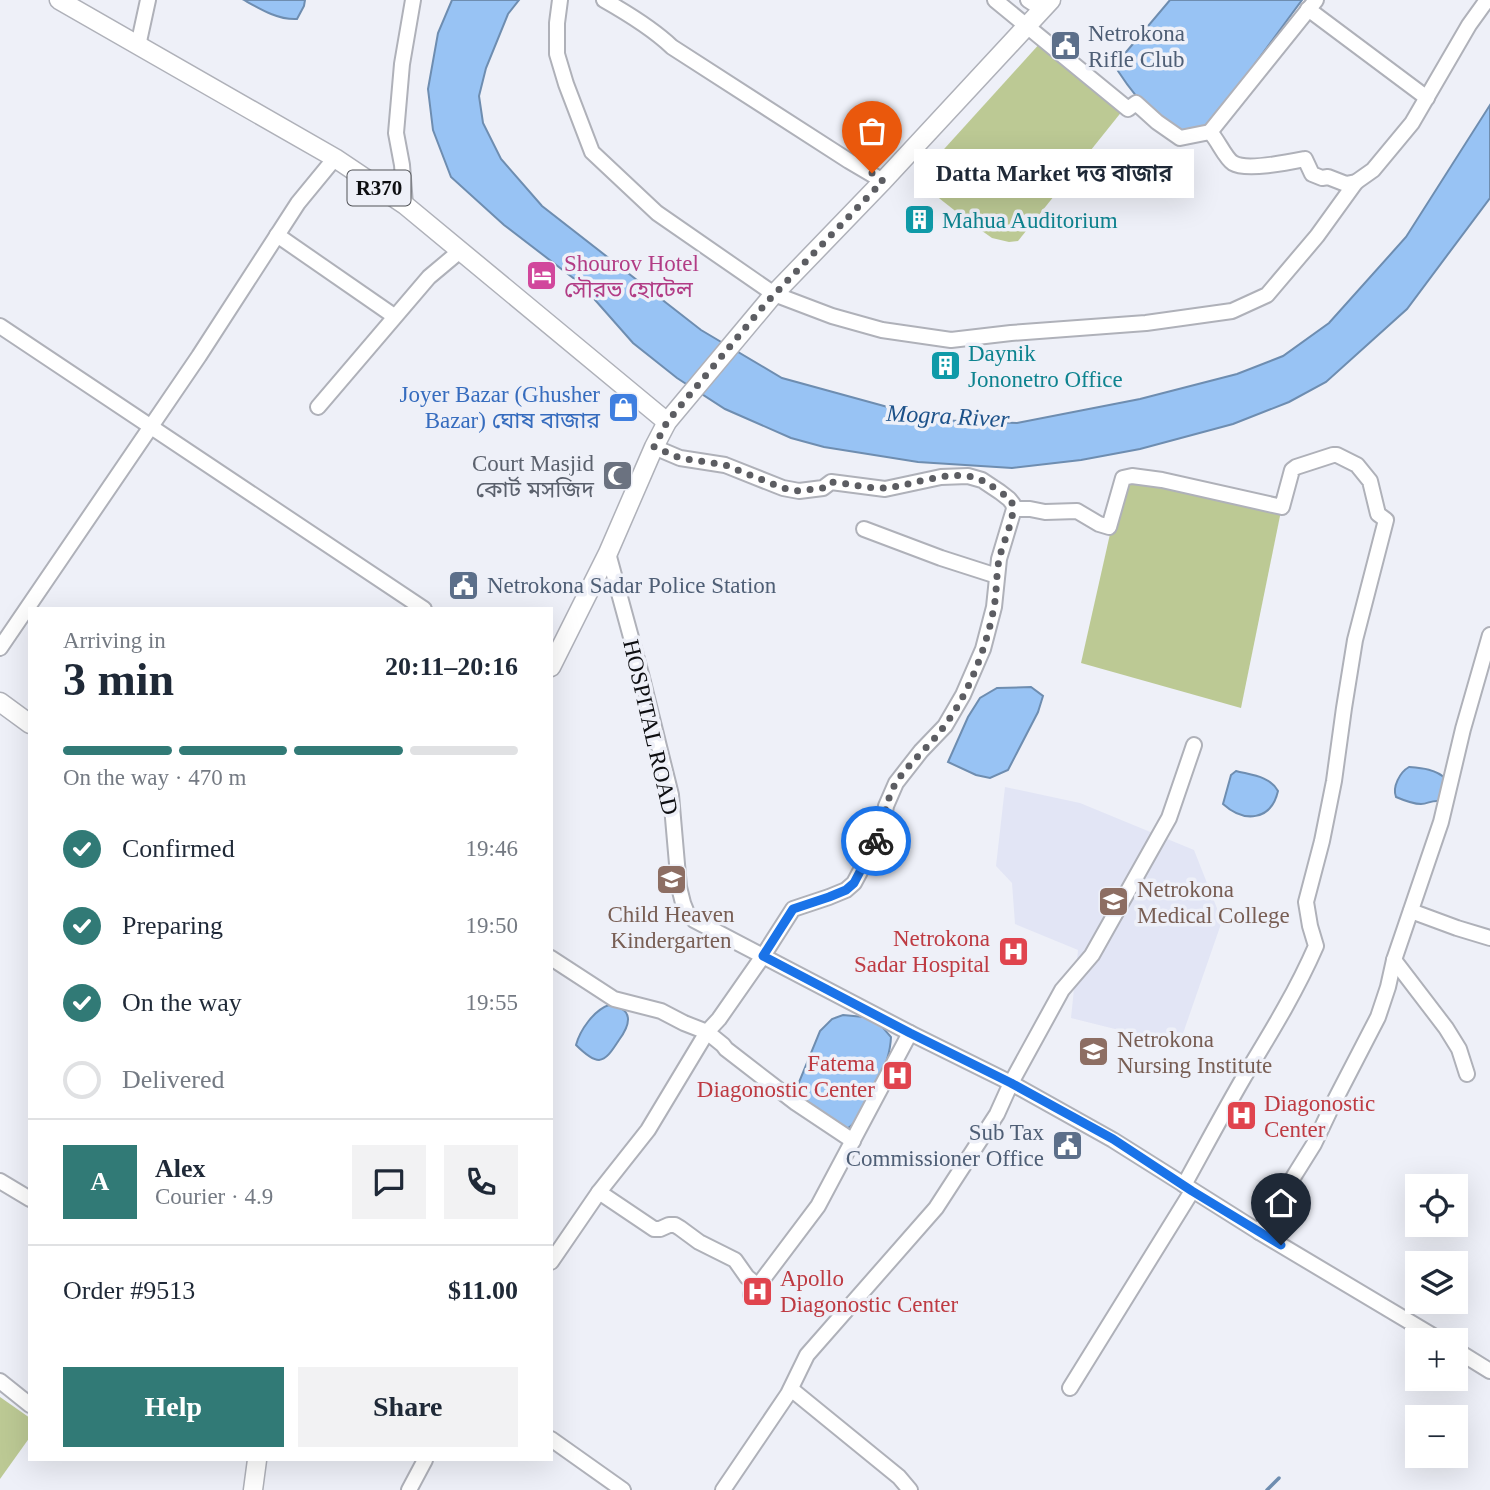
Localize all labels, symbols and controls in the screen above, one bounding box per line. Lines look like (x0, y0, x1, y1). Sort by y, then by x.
place label: Netrokona Rifle Club (1088, 21, 1185, 72)
public building icon: Netrokona Rifle Club (1048, 29, 1082, 63)
pin (842, 101, 902, 173)
icon: bag (853, 112, 891, 150)
callout: Datta Market দত্ত বাজার (914, 148, 1194, 198)
text: Datta Market দত্ত বাজার (936, 161, 1172, 186)
road number: R370 (348, 170, 410, 206)
building icon: Mahua Auditorium (902, 203, 936, 237)
place label: Mahua Auditorium (942, 208, 1118, 233)
place label: Shourov Hotel সৌরভ হোটেল (564, 251, 699, 302)
hotel icon: Shourov Hotel সৌরভ হোটেল (524, 259, 558, 293)
place label: Daynik Jononetro Office (968, 341, 1123, 392)
building icon: Daynik Jononetro Office (928, 349, 962, 383)
place label: Joyer Bazar (Ghusher Bazar) ঘোষ বাজার (399, 382, 600, 433)
shop icon: Joyer Bazar (Ghusher Bazar) ঘোষ বাজার (606, 390, 640, 424)
water label: Mogra River (885, 400, 1011, 432)
place label: Court Masjid কোর্ট মসজিদ (472, 451, 594, 502)
mosque icon: Court Masjid কোর্ট মসজিদ (600, 459, 634, 493)
public building icon: Netrokona Sadar Police Station (447, 568, 481, 602)
place label: Netrokona Sadar Police Station (487, 573, 777, 598)
text: Arriving in (63, 628, 166, 653)
street label: HOSPITAL ROAD (618, 637, 683, 817)
text: 20:11–20:16 (385, 652, 518, 681)
text: 3 min (63, 654, 174, 705)
text: On the way · 470 m (63, 765, 246, 790)
courier (841, 806, 911, 876)
icon: bike (857, 822, 895, 860)
icon: check (63, 830, 101, 868)
text: Confirmed (122, 834, 235, 863)
text: 19:46 (466, 836, 518, 861)
school or university icon: Child Heaven Kindergarten (654, 863, 688, 897)
place label: Netrokona Medical College (1137, 877, 1290, 928)
school or university icon: Netrokona Medical College (1097, 885, 1131, 919)
place label: Child Heaven Kindergarten (607, 902, 735, 953)
icon: check (63, 907, 101, 945)
text: Preparing (122, 911, 223, 940)
text: 19:50 (466, 913, 518, 938)
place label: Netrokona Sadar Hospital (854, 926, 990, 977)
hospital icon: Netrokona Sadar Hospital (996, 934, 1030, 968)
icon: check (63, 984, 101, 1022)
text: On the way (122, 988, 242, 1017)
text: 19:55 (466, 990, 518, 1015)
place label: Netrokona Nursing Institute (1117, 1027, 1272, 1078)
school or university icon: Netrokona Nursing Institute (1077, 1035, 1111, 1069)
place label: Fatema Diagonostic Center (697, 1051, 875, 1102)
hospital icon: Fatema Diagonostic Center (881, 1059, 915, 1093)
text: Delivered (122, 1065, 225, 1094)
place label: Diagonostic Center (1264, 1091, 1375, 1142)
hospital icon: Diagonostic Center (1224, 1099, 1258, 1133)
place label: Sub Tax Commissioner Office (846, 1120, 1044, 1171)
public building icon: Sub Tax Commissioner Office (1050, 1128, 1084, 1162)
button: chat (352, 1145, 426, 1219)
button: phone (444, 1145, 518, 1219)
text: Alex (155, 1154, 206, 1183)
text: A (91, 1167, 109, 1196)
pin (1251, 1173, 1311, 1245)
map controls (1405, 1174, 1468, 1468)
button: locate (1405, 1174, 1468, 1237)
text: Courier · 4.9 (155, 1184, 273, 1209)
icon: home (1262, 1184, 1300, 1222)
button: layers (1405, 1251, 1468, 1314)
place label: Apollo Diagonostic Center (780, 1266, 959, 1317)
hospital icon: Apollo Diagonostic Center (740, 1274, 774, 1308)
text: Order #9513 (63, 1276, 195, 1305)
text: $11.00 (448, 1276, 518, 1305)
button: + (1405, 1328, 1468, 1391)
button: Help (63, 1367, 284, 1447)
button: Share (298, 1367, 518, 1447)
button: − (1405, 1405, 1468, 1468)

